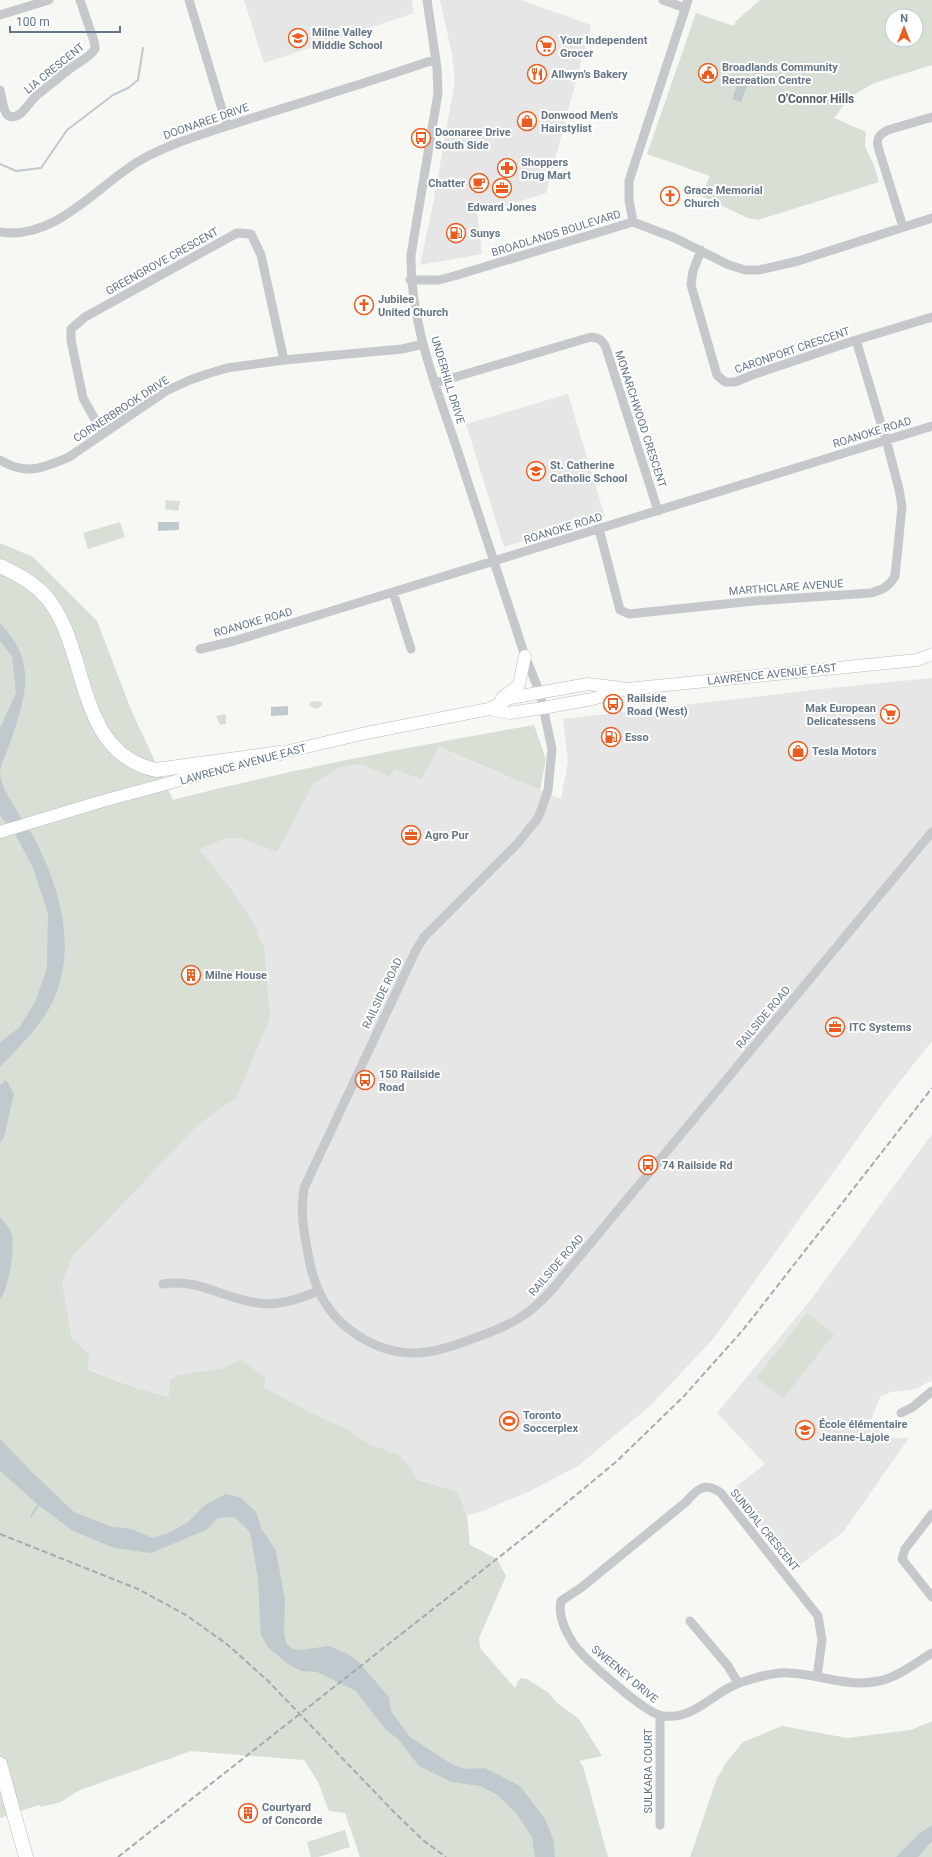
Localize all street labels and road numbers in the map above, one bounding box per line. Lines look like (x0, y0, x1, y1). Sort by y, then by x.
street label: LIA CRESCENT (22, 40, 87, 97)
street label: DOONAREE DRIVE (162, 101, 251, 142)
street label: BROADLANDS BOULEVARD (490, 208, 622, 259)
street label: GREENGROVE CRESCENT (104, 225, 221, 298)
street label: CARONPORT CRESCENT (733, 325, 852, 376)
street label: UNDERHILL DRIVE (428, 335, 467, 426)
street label: MONARCHWOOD CRESCENT (612, 349, 669, 490)
street label: CORNERBROOK DRIVE (71, 374, 171, 445)
street label: ROANOKE ROAD (831, 414, 913, 451)
street label: ROANOKE ROAD (522, 510, 604, 547)
street label: MARTHCLARE AVENUE (728, 577, 844, 598)
street label: ROANOKE ROAD (212, 605, 294, 640)
street label: LAWRENCE AVENUE EAST (707, 661, 838, 688)
street label: LAWRENCE AVENUE EAST (179, 741, 308, 788)
street label: RAILSIDE ROAD (360, 956, 405, 1031)
street label: RAILSIDE ROAD (734, 984, 793, 1051)
street label: RAILSIDE ROAD (526, 1232, 587, 1299)
street label: SUNDIAL CRESCENT (727, 1487, 802, 1574)
street label: SWEENEY DRIVE (589, 1643, 660, 1706)
street label: SULKARA COURT (642, 1728, 655, 1814)

